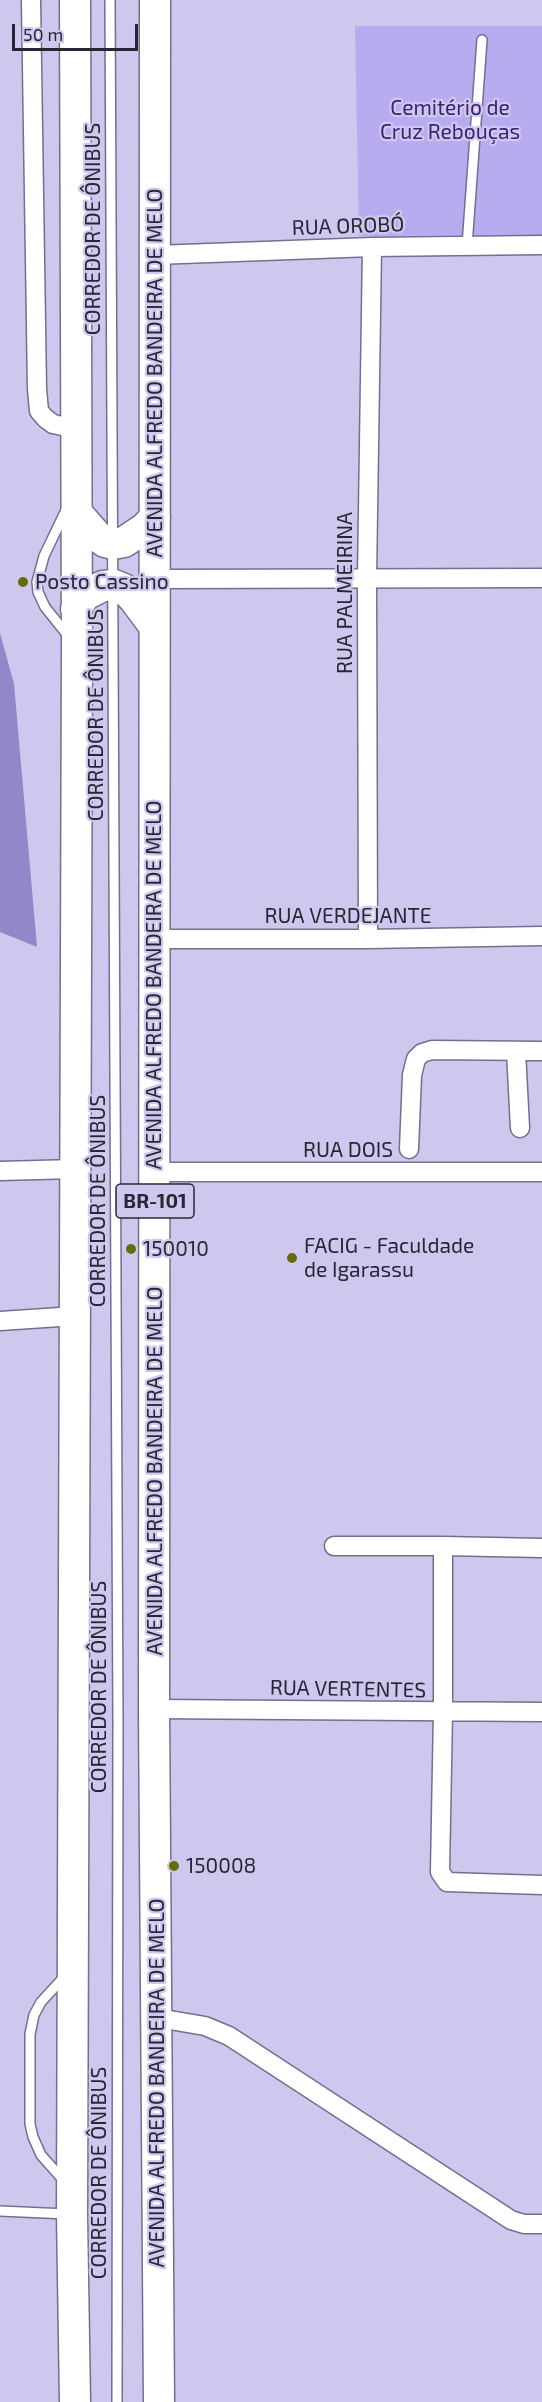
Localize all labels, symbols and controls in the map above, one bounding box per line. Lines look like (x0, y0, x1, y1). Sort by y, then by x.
scale bar (15, 12, 141, 50)
text: 50 m (23, 23, 63, 45)
park label: Cemitério de Cruz Rebouças (380, 95, 520, 145)
street label: CORREDOR DE ÔNIBUS (80, 123, 106, 335)
street label: AVENIDA ALFREDO BANDEIRA DE MELO (142, 188, 168, 558)
street label: RUA OROBÓ (291, 211, 405, 241)
street label: RUA PALMEIRINA (332, 512, 358, 674)
place label: Posto Cassino (35, 569, 169, 595)
marker: Posto Cassino (16, 575, 30, 589)
street label: CORREDOR DE ÔNIBUS (83, 609, 109, 821)
street label: AVENIDA ALFREDO BANDEIRA DE MELO (141, 800, 167, 1170)
street label: RUA VERDEJANTE (265, 903, 431, 929)
street label: CORREDOR DE ÔNIBUS (85, 1095, 111, 1307)
street label: RUA DOIS (303, 1137, 393, 1163)
road number: BR-101 (116, 1184, 194, 1218)
place label: FACIG - Faculdade de Igarassu (304, 1233, 474, 1283)
place label: 150010 (143, 1236, 209, 1262)
marker: 150010 (124, 1242, 138, 1256)
marker: FACIG - Faculdade de Igarassu (285, 1251, 299, 1265)
street label: AVENIDA ALFREDO BANDEIRA DE MELO (142, 1286, 168, 1656)
street label: CORREDOR DE ÔNIBUS (86, 1581, 112, 1793)
street label: RUA VERTENTES (270, 1675, 426, 1703)
place label: 150008 (186, 1853, 256, 1879)
marker: 150008 (167, 1859, 181, 1873)
street label: AVENIDA ALFREDO BANDEIRA DE MELO (144, 1898, 170, 2268)
street label: CORREDOR DE ÔNIBUS (86, 2067, 112, 2279)

